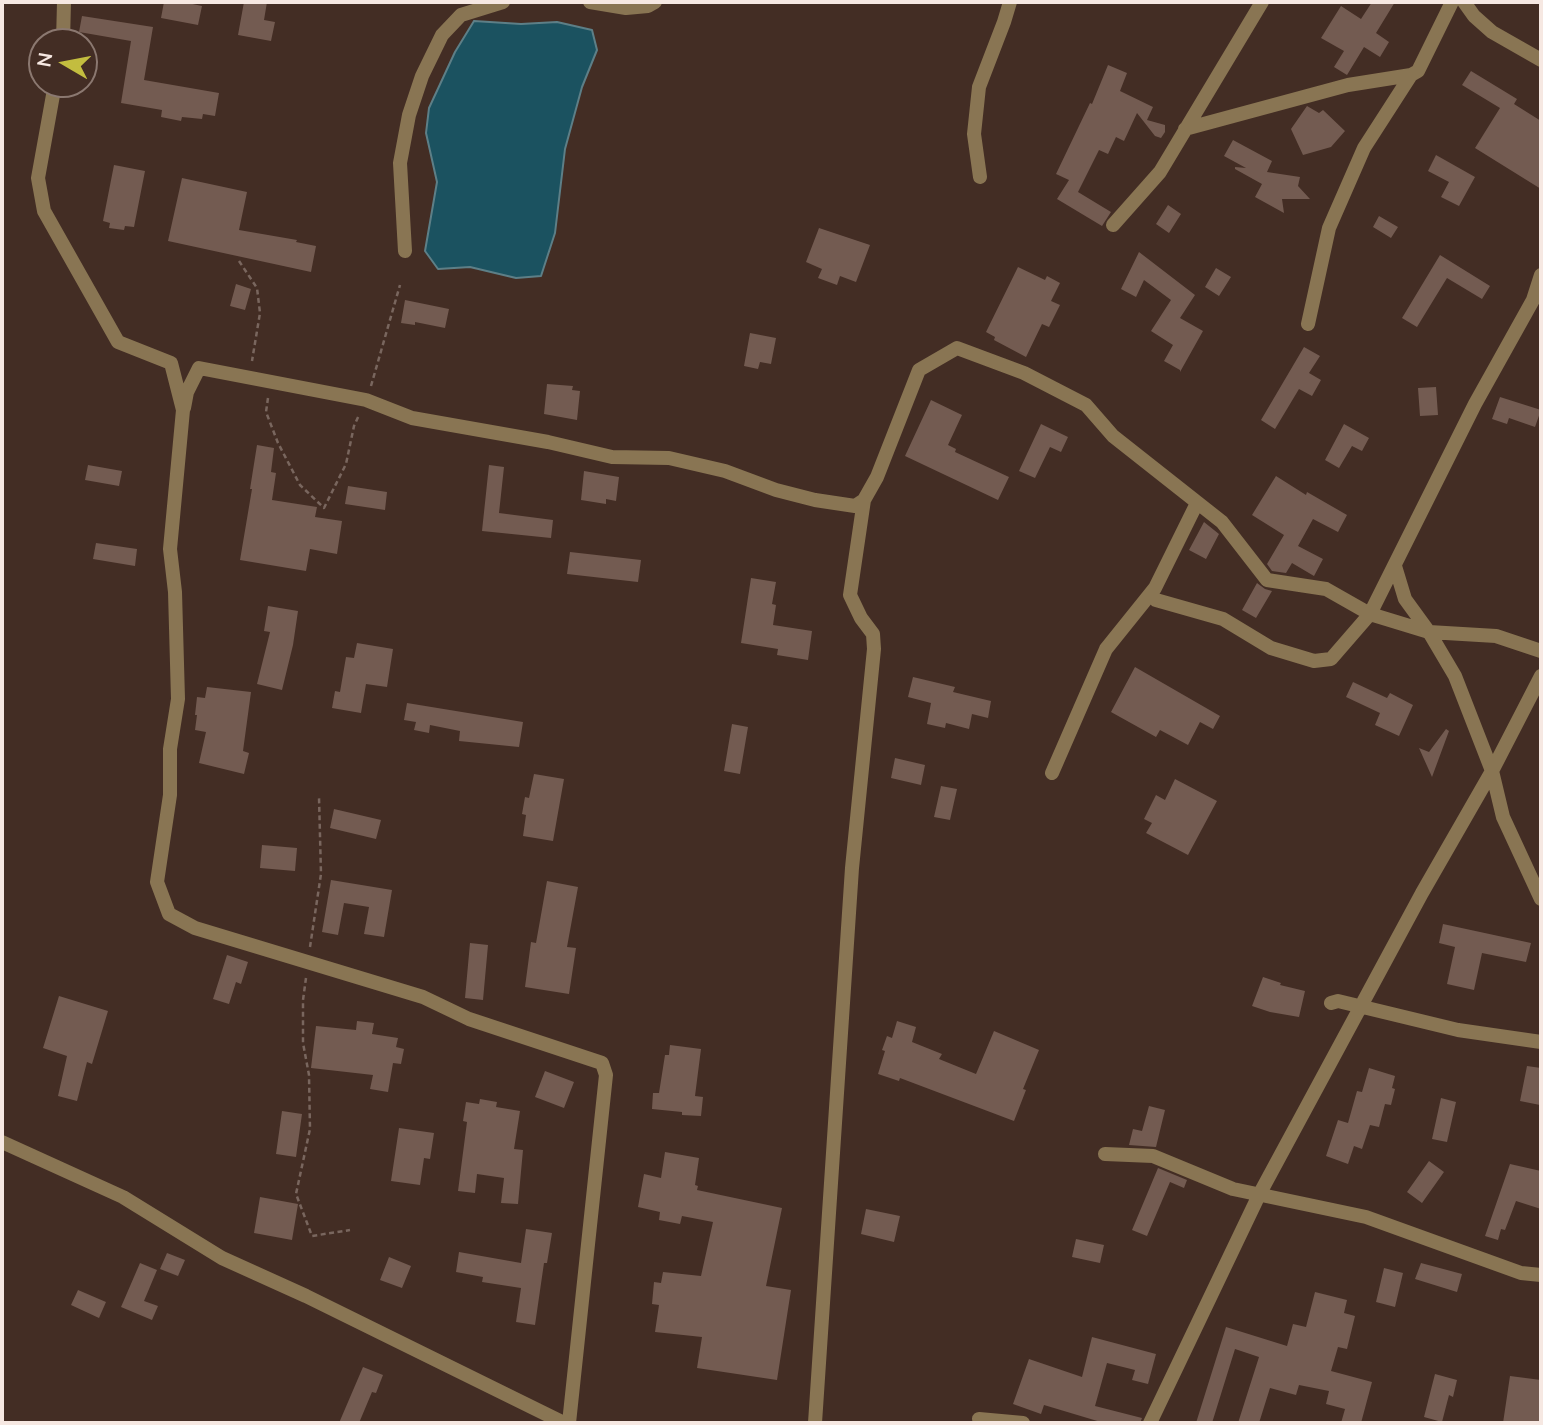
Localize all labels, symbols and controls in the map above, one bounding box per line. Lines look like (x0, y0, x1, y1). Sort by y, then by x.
north arrow (28, 28, 98, 98)
text: N (31, 51, 57, 69)

